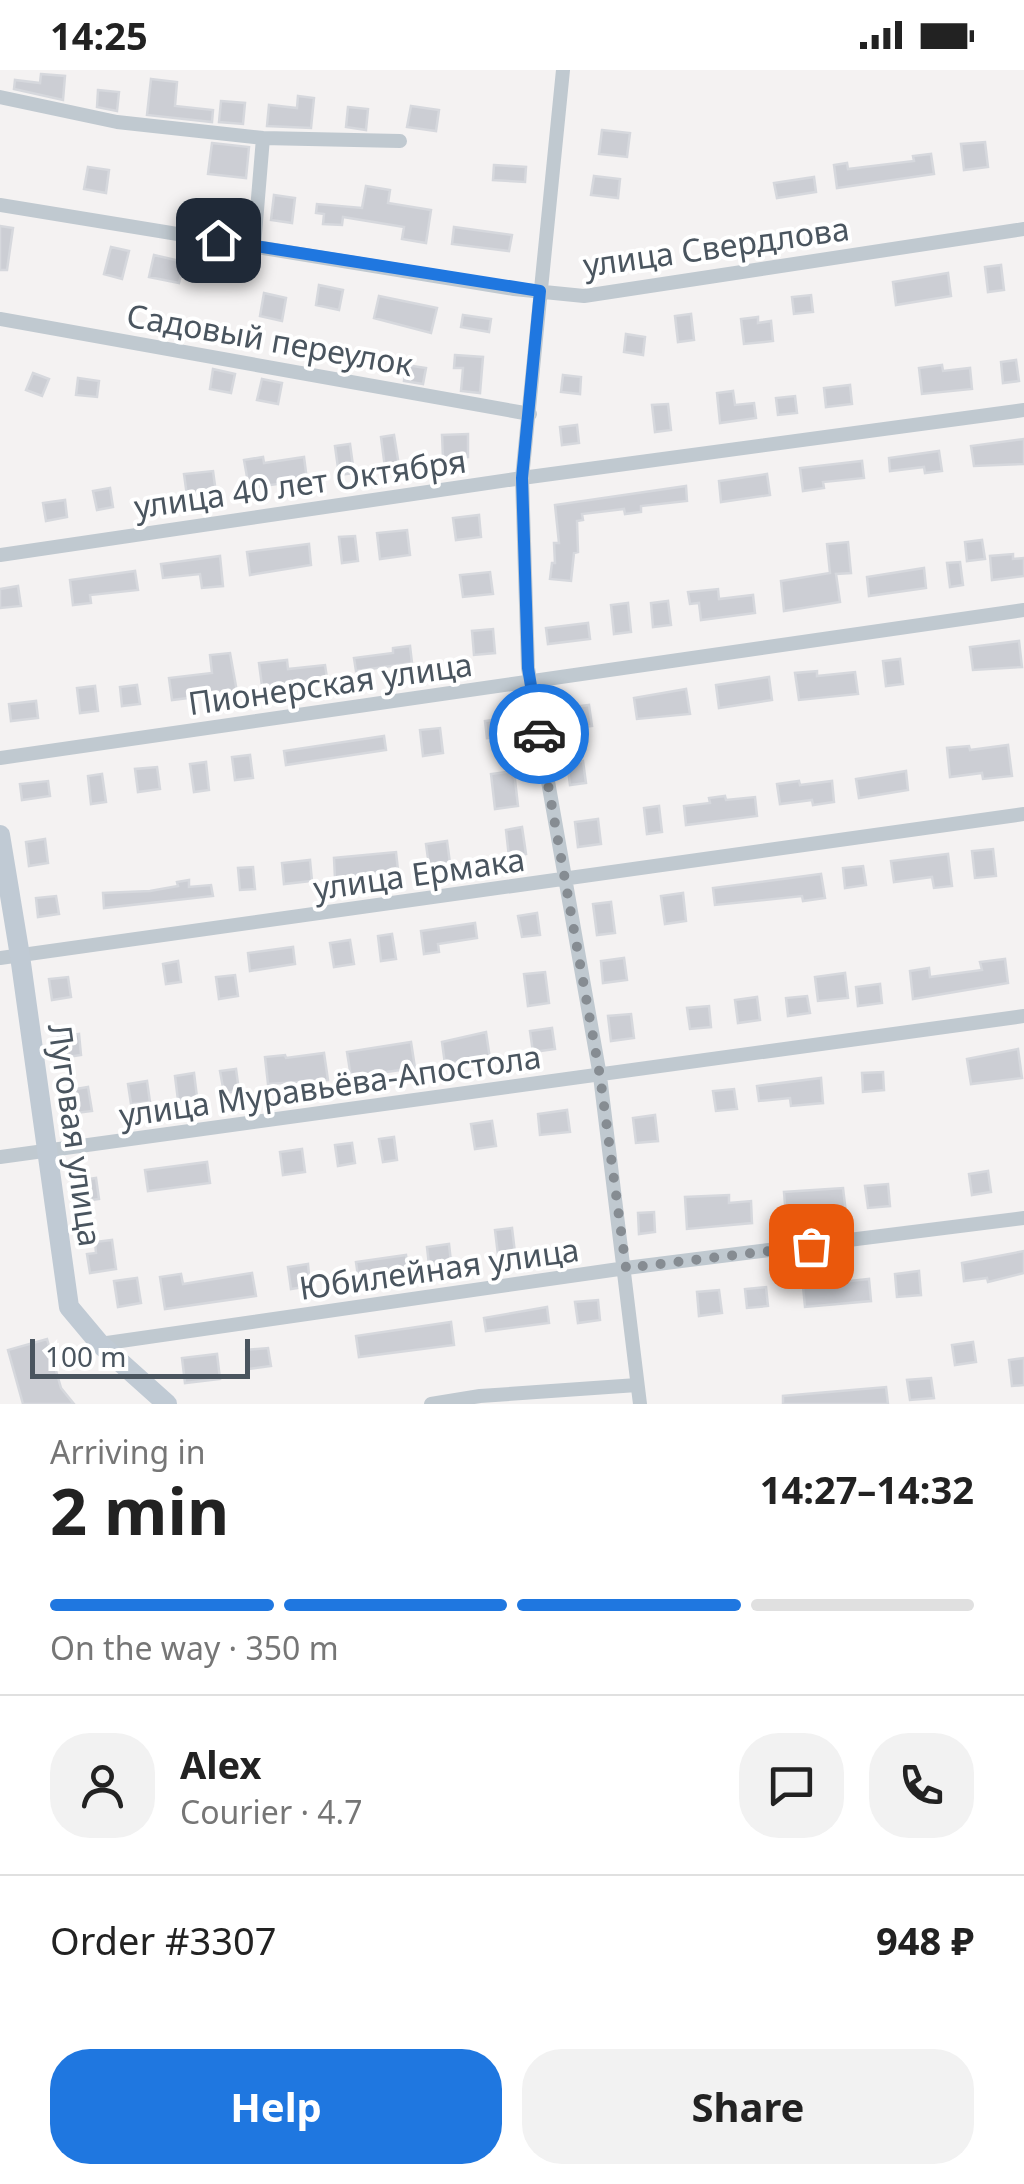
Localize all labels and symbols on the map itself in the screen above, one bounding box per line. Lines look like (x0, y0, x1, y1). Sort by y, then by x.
pin (176, 198, 261, 283)
street label: улица Свердлова (580, 206, 852, 286)
street label: Садовый переулок (124, 293, 416, 385)
street label: улица 40 лет Октября (131, 438, 469, 528)
street label: Пионерская улица (185, 642, 475, 724)
courier (489, 684, 589, 784)
street label: улица Ермака (311, 837, 527, 909)
street label: Луговая улица (39, 1021, 113, 1249)
street label: улица Муравьёва-Апостола (116, 1034, 544, 1136)
pin (769, 1204, 854, 1289)
street label: Юбилейная улица (296, 1227, 582, 1309)
scale bar (30, 1334, 250, 1378)

